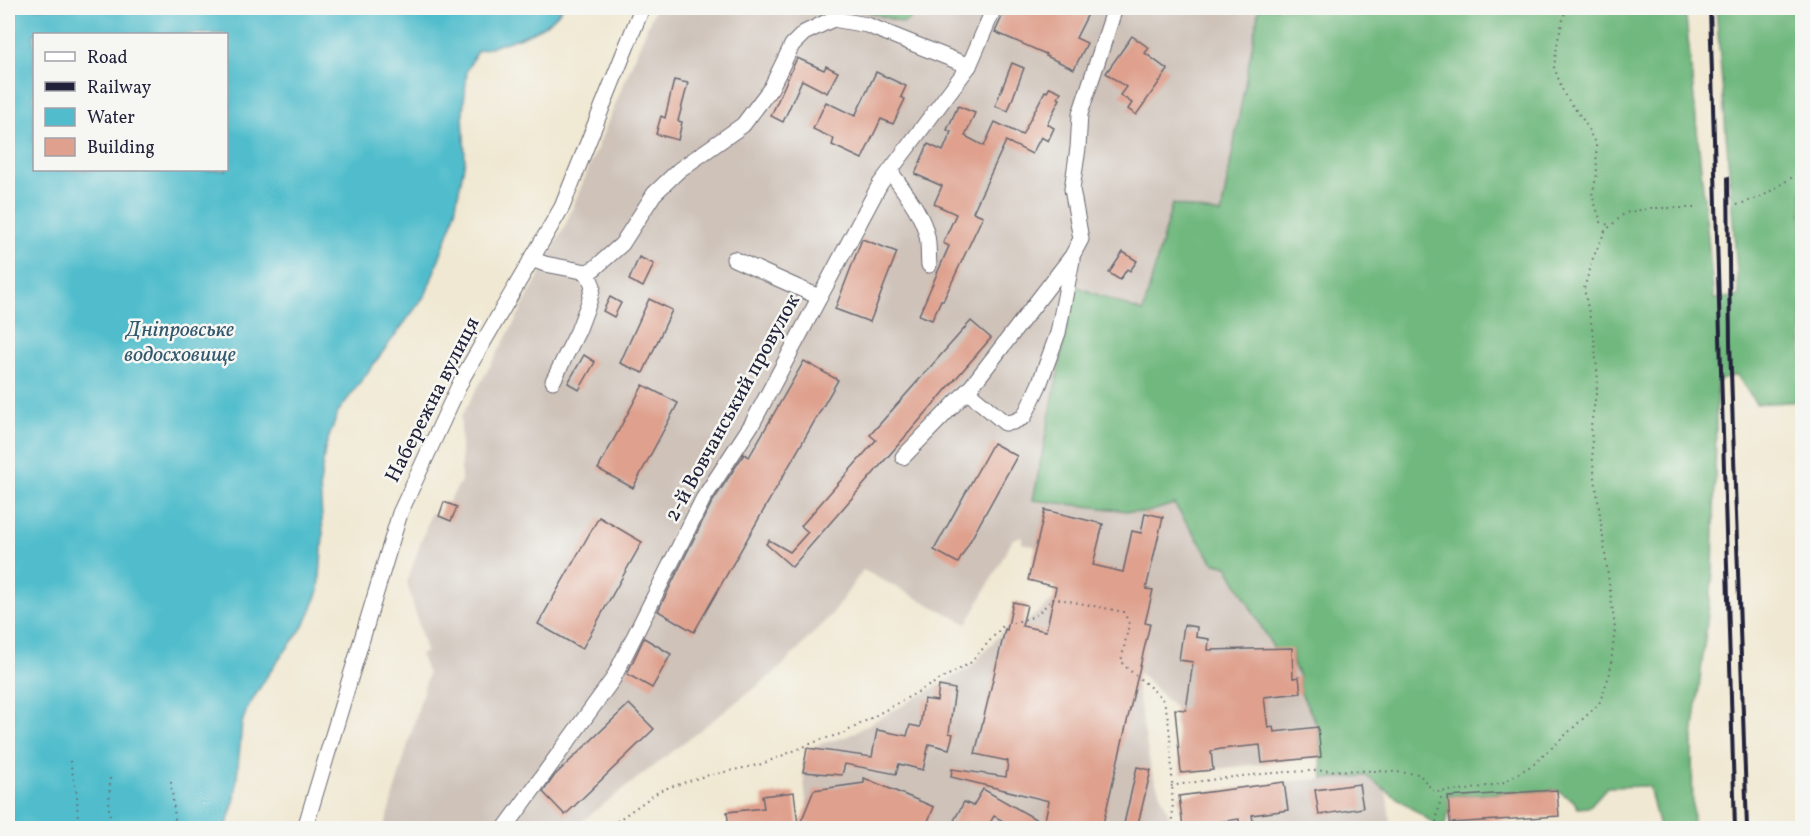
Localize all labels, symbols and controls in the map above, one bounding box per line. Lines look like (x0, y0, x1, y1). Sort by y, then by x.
legend (33, 33, 228, 171)
text: Road (87, 46, 128, 71)
text: Railway (87, 76, 151, 101)
text: Water (87, 106, 135, 131)
text: Building (87, 136, 155, 161)
street label: 2-й Вовчанський провулок (658, 289, 808, 527)
street label: Набережна вулиця (379, 312, 487, 488)
water label: Дніпровське водосховище (124, 315, 236, 371)

